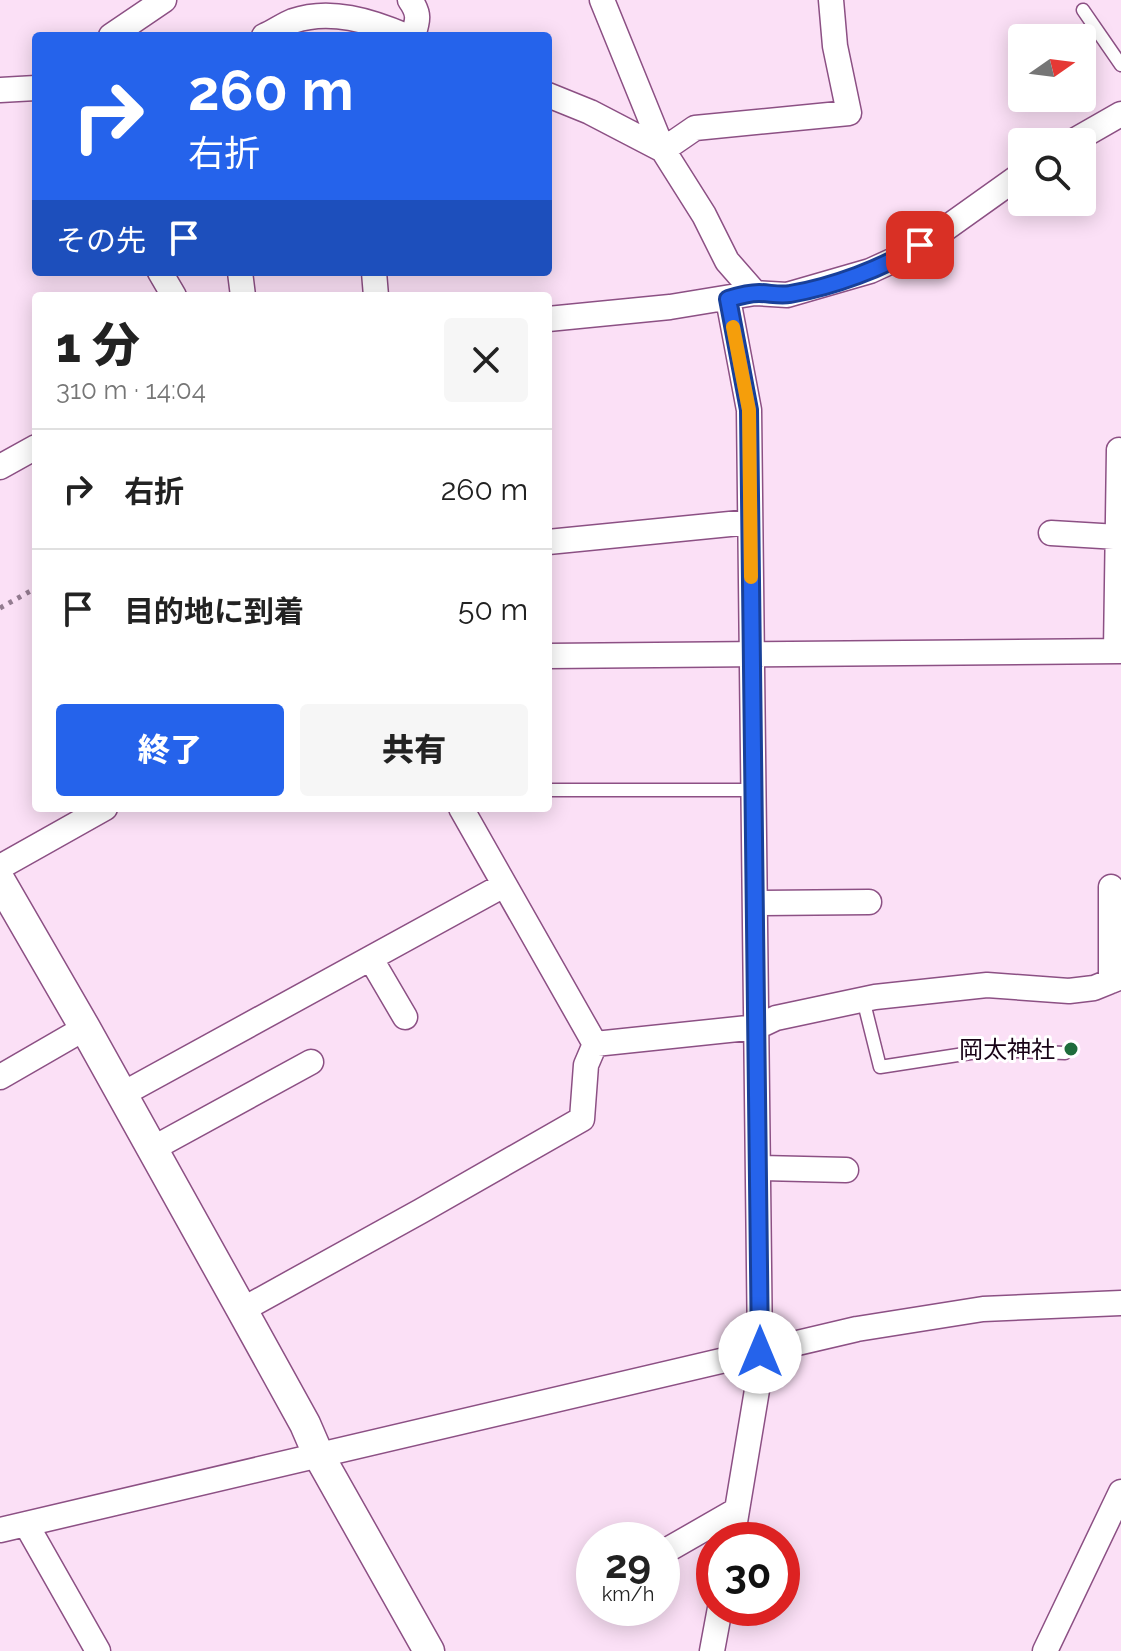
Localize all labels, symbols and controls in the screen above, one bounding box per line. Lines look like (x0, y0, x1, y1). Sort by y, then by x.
north arrow (1008, 24, 1096, 112)
map controls (1008, 24, 1096, 216)
text: 260 m (188, 57, 354, 123)
icon: right (56, 64, 160, 168)
button: search (1008, 128, 1096, 216)
text: 右折 (188, 132, 260, 174)
pin (886, 211, 954, 279)
icon: arrive (162, 216, 206, 260)
text: その先 (56, 223, 146, 258)
icon: arrive (898, 223, 942, 267)
text: 1 分 (56, 317, 140, 373)
button: close (444, 318, 528, 402)
text: 310 m · 14:04 (56, 375, 206, 405)
icon: right (56, 467, 100, 511)
text: 260 m (441, 472, 528, 507)
text: 右折 (124, 474, 184, 509)
icon: arrive (56, 587, 100, 631)
text: 50 m (458, 592, 528, 627)
text: 目的地に到着 (124, 594, 304, 629)
button: 終了 (56, 704, 284, 796)
button: 共有 (300, 704, 528, 796)
place label: 岡太神社 (959, 1035, 1055, 1064)
marker: 岡太神社 (1062, 1040, 1080, 1058)
position arrow (718, 1310, 802, 1394)
speed limit sign: 30 (696, 1522, 800, 1626)
text: 29 (605, 1540, 651, 1587)
text: km/h (602, 1582, 654, 1606)

